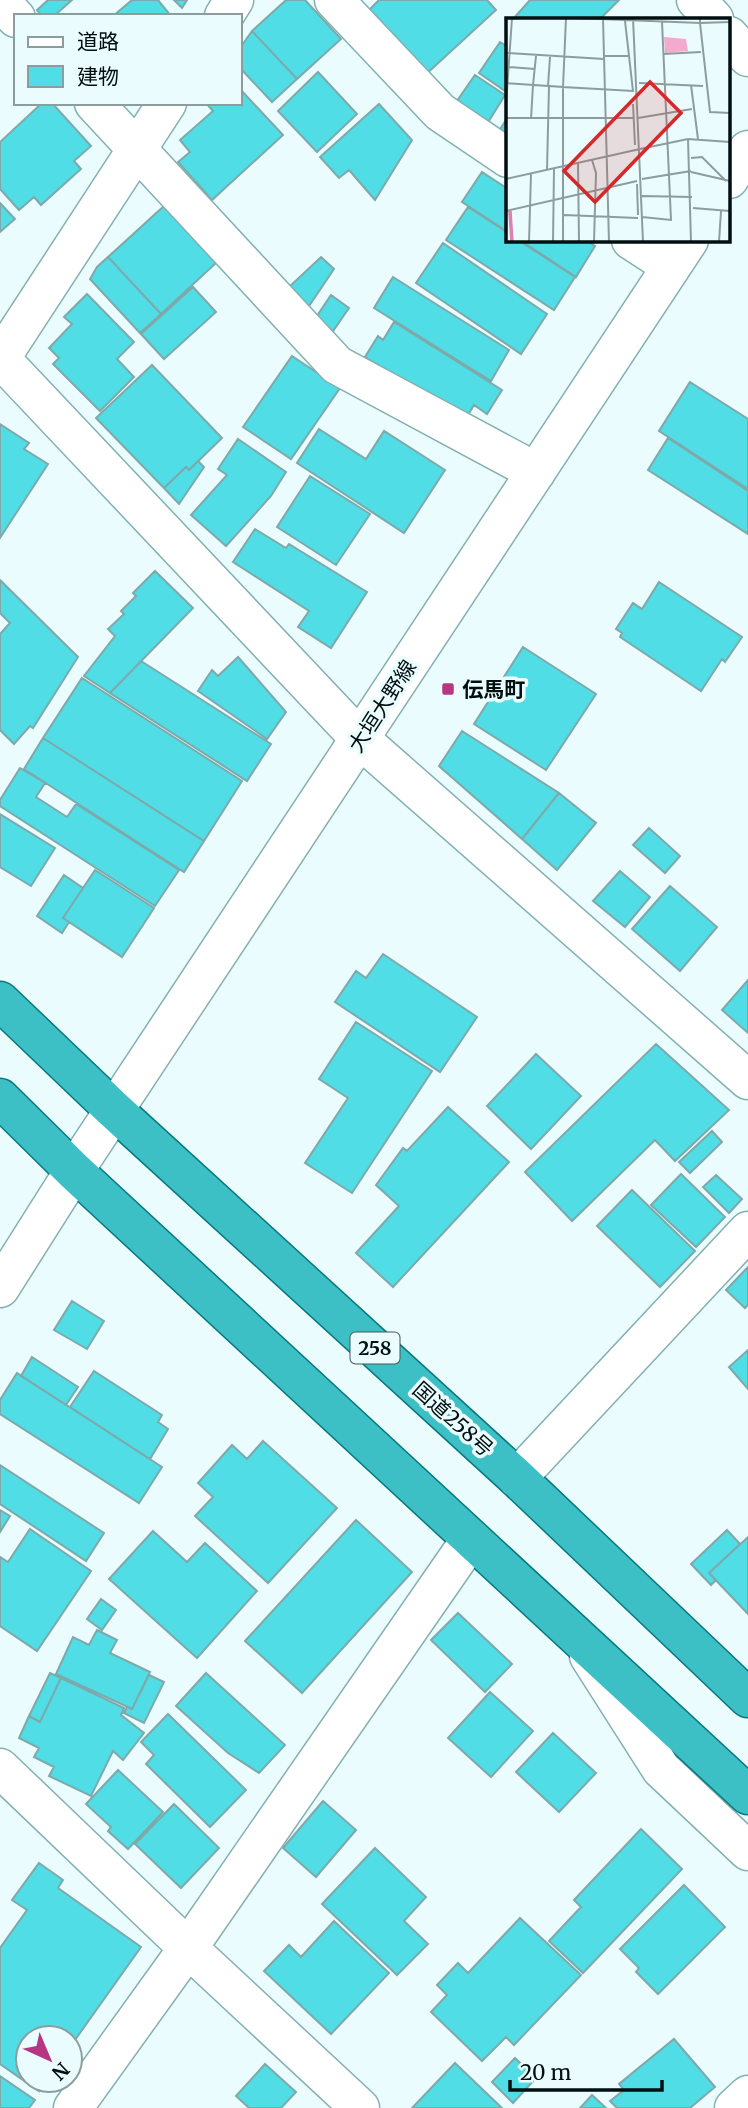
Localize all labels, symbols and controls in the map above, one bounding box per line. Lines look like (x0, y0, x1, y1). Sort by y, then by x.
legend (14, 14, 242, 105)
inset map (506, 18, 730, 242)
text: 道路 (77, 28, 119, 55)
text: 建物 (77, 63, 119, 90)
street label: 大垣大野線 (342, 655, 422, 757)
place label: 伝馬町 (462, 676, 525, 703)
marker: 伝馬町 (440, 681, 456, 697)
road number: 258 (350, 1332, 400, 1364)
street label: 国道258号 (407, 1376, 499, 1462)
north arrow (14, 2024, 84, 2094)
scale bar (510, 2048, 662, 2092)
text: N (47, 2057, 75, 2085)
text: 20 m (520, 2059, 572, 2086)

